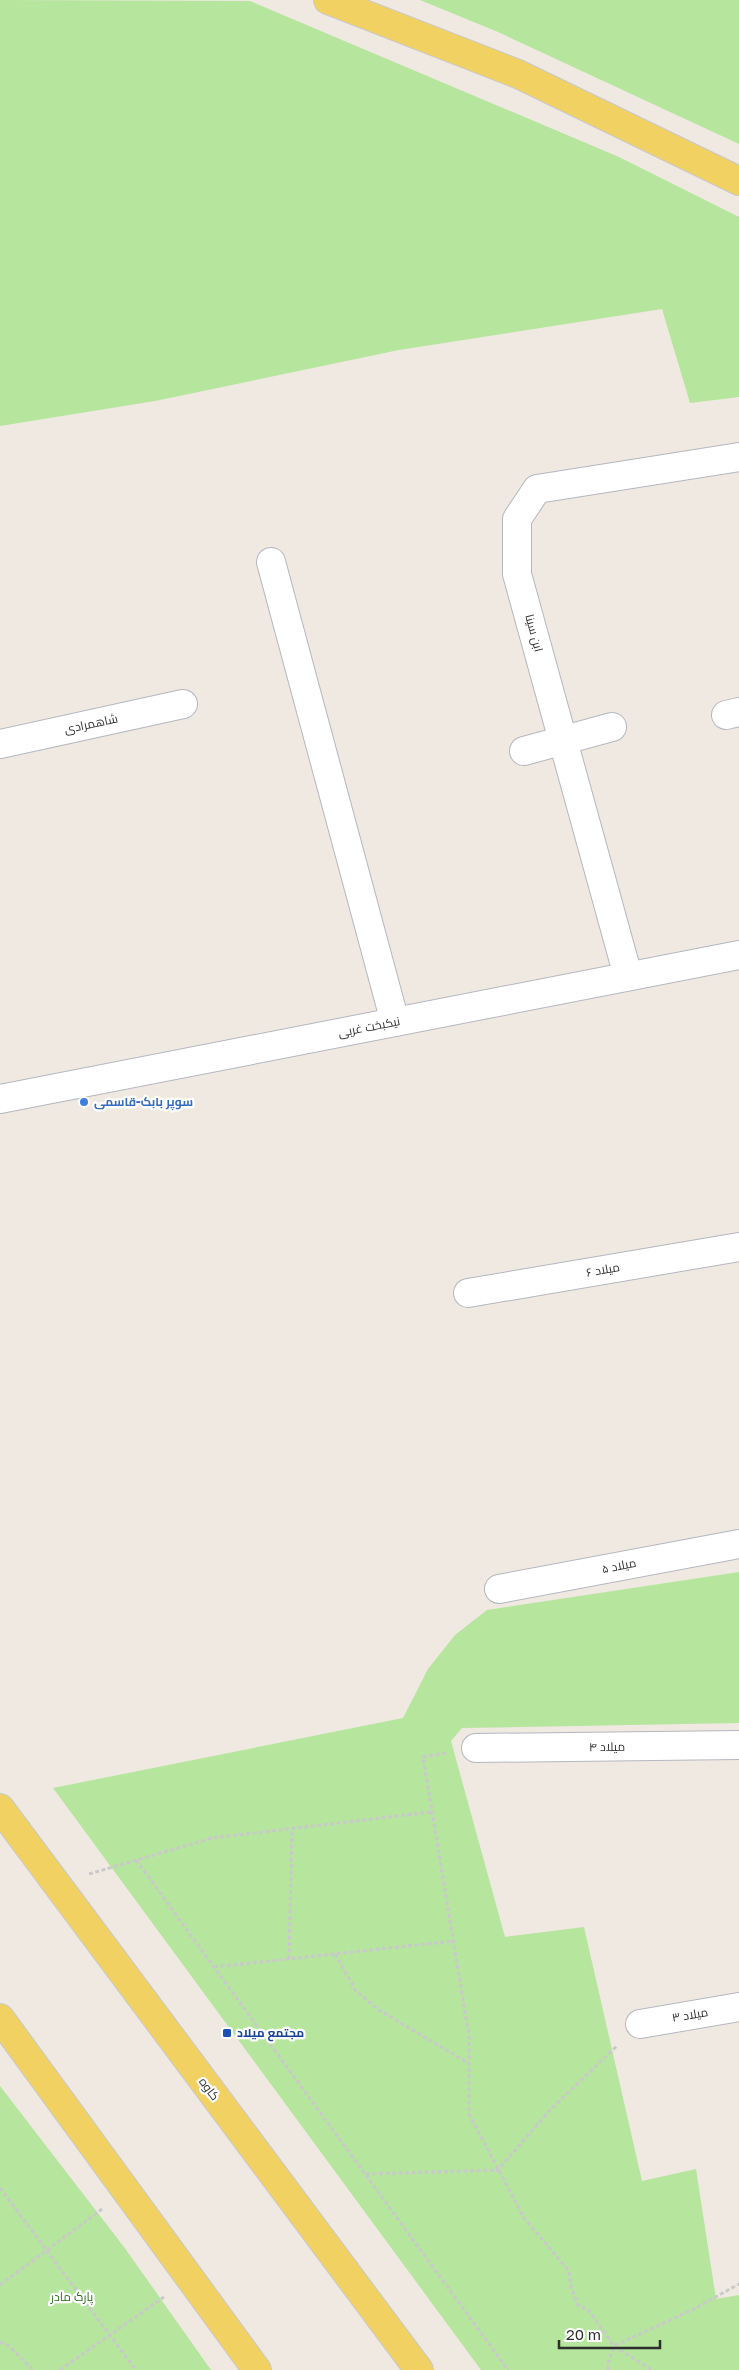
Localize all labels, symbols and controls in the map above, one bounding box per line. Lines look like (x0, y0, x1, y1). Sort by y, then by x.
street label: ابن سینا (522, 612, 547, 653)
street label: شاهمرادی (63, 710, 119, 737)
street label: نیکبخت غربی (337, 1013, 401, 1040)
place label: سوپر بابک-قاسمی (94, 1094, 193, 1111)
marker: سوپر بابک-قاسمی (78, 1096, 90, 1108)
street label: میلاد ۶ (585, 1259, 621, 1280)
street label: میلاد ۵ (600, 1555, 637, 1576)
street label: میلاد ۴ (589, 1739, 625, 1754)
street label: میلاد ۳ (671, 2004, 709, 2025)
place label: مجتمع میلاد (237, 2025, 304, 2042)
marker: مجتمع میلاد (221, 2027, 233, 2039)
street label: کاوه (196, 2074, 223, 2103)
park label: پارک مادر (50, 2289, 94, 2306)
scale bar (559, 2318, 660, 2350)
text: 20 m (566, 2325, 601, 2343)

